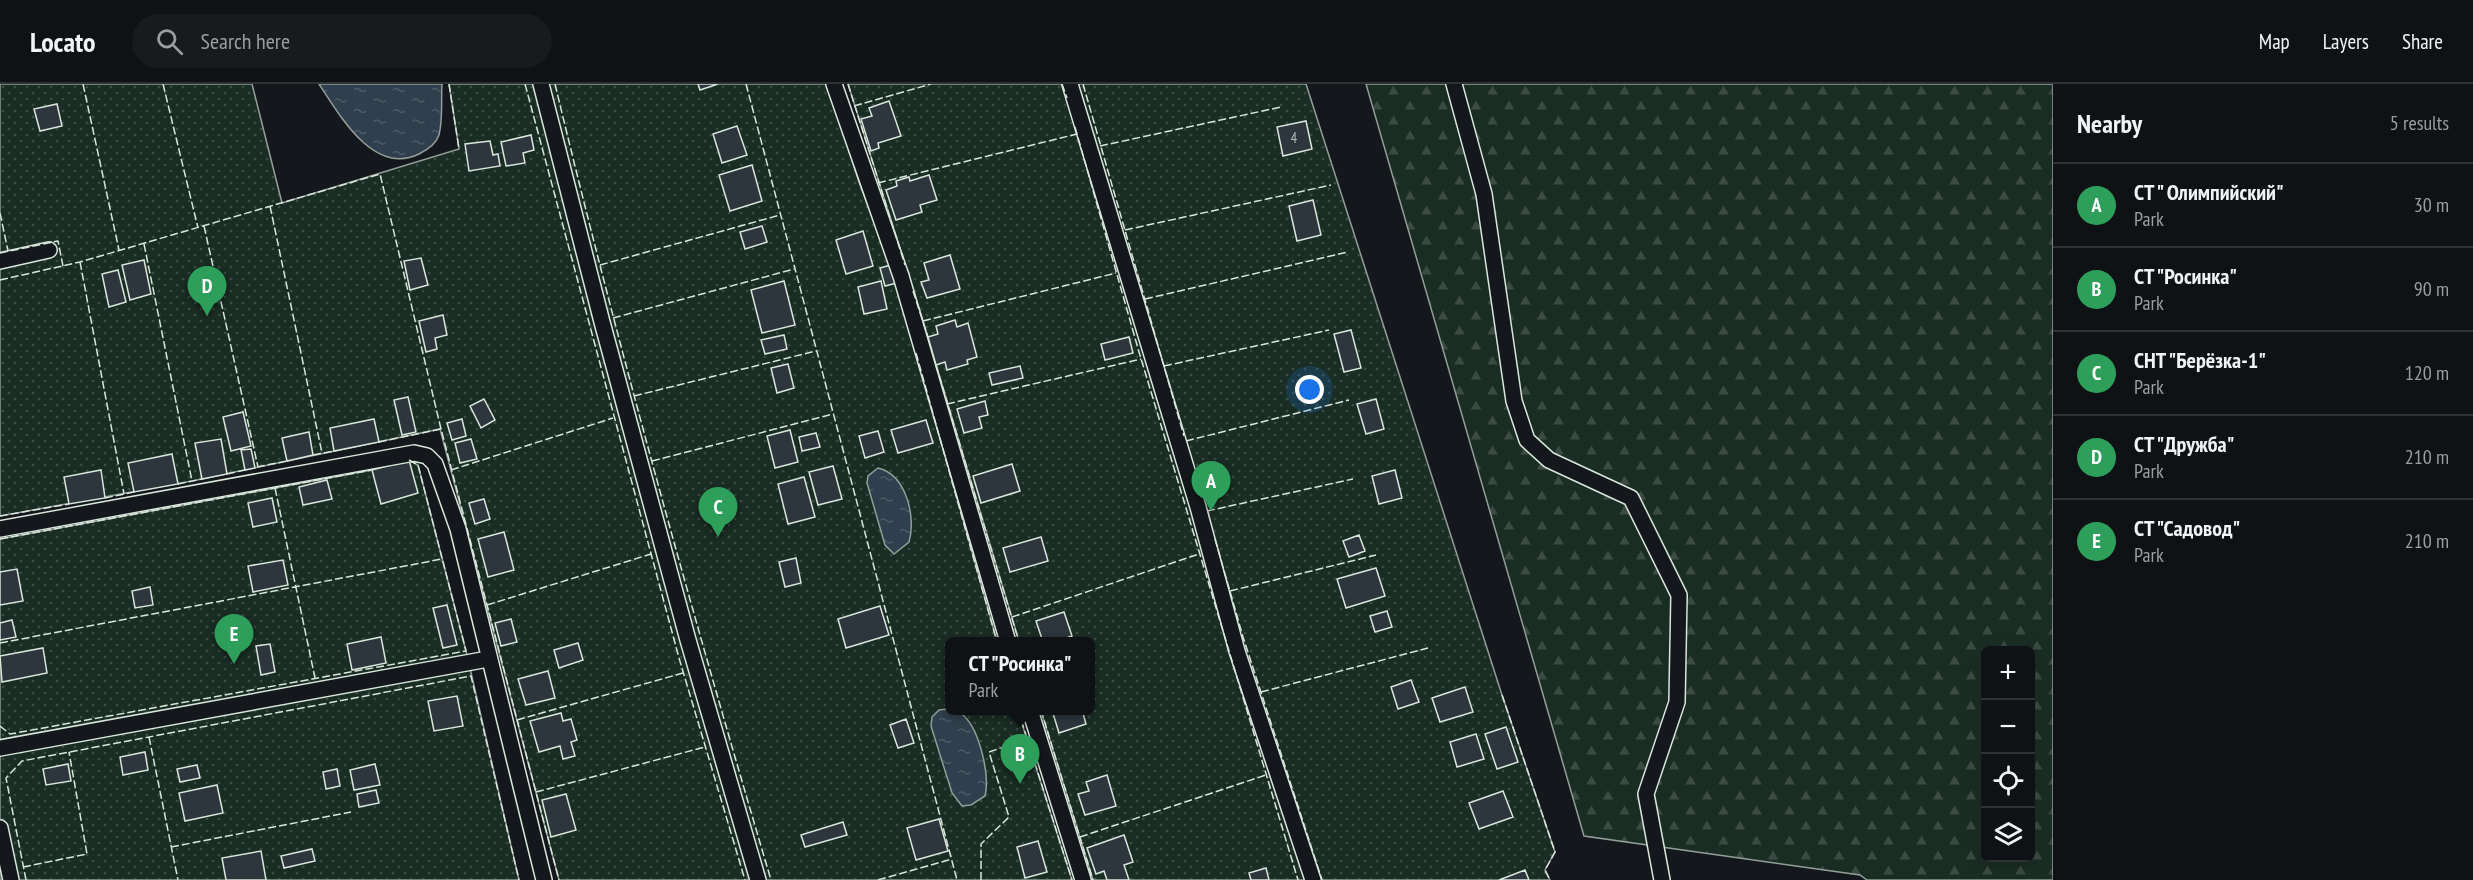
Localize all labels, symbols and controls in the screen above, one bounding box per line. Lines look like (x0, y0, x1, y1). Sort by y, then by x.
search box (132, 14, 552, 68)
text: Locato (30, 23, 96, 60)
icon: search (153, 25, 186, 58)
text: Search here (201, 27, 290, 55)
text: Map (2259, 28, 2290, 55)
text: Layers (2323, 28, 2369, 55)
text: Share (2402, 28, 2443, 55)
text: Nearby (2077, 107, 2142, 140)
text: 5 results (2390, 110, 2449, 136)
house number: 4 (1291, 128, 1298, 147)
text: СТ " Олимпийский" (2134, 178, 2284, 206)
text: A (2091, 192, 2102, 218)
text: 30 m (2414, 192, 2449, 218)
text: Park (2134, 206, 2164, 232)
text: СТ "Росинка" (2134, 262, 2237, 290)
pin: D (188, 266, 226, 316)
text: B (2092, 276, 2101, 302)
text: 90 m (2414, 276, 2449, 302)
text: Park (2134, 290, 2164, 316)
text: СНТ "Берёзка-1" (2134, 346, 2266, 374)
text: C (2092, 360, 2101, 386)
text: 120 m (2405, 360, 2449, 386)
text: Park (2134, 374, 2164, 400)
your location (1295, 375, 1324, 404)
text: СТ "Дружба" (2134, 430, 2234, 458)
text: D (2091, 444, 2102, 470)
text: 210 m (2405, 444, 2449, 470)
text: Park (2134, 458, 2164, 484)
pin: A (1192, 462, 1230, 511)
pin: C (698, 488, 738, 537)
text: СТ "Садовод" (2134, 514, 2240, 542)
text: E (2092, 528, 2101, 554)
text: 210 m (2405, 528, 2449, 554)
text: Park (2134, 542, 2164, 568)
pin: E (214, 614, 254, 664)
popup (945, 637, 1095, 715)
map controls (1981, 646, 2035, 862)
button: + (1981, 646, 2035, 700)
text: СТ "Росинка" (968, 649, 1072, 677)
text: Park (968, 677, 998, 703)
button: − (1981, 700, 2035, 754)
pin: B (1000, 734, 1040, 784)
button: locate (1981, 754, 2035, 808)
button: layers (1981, 808, 2035, 862)

